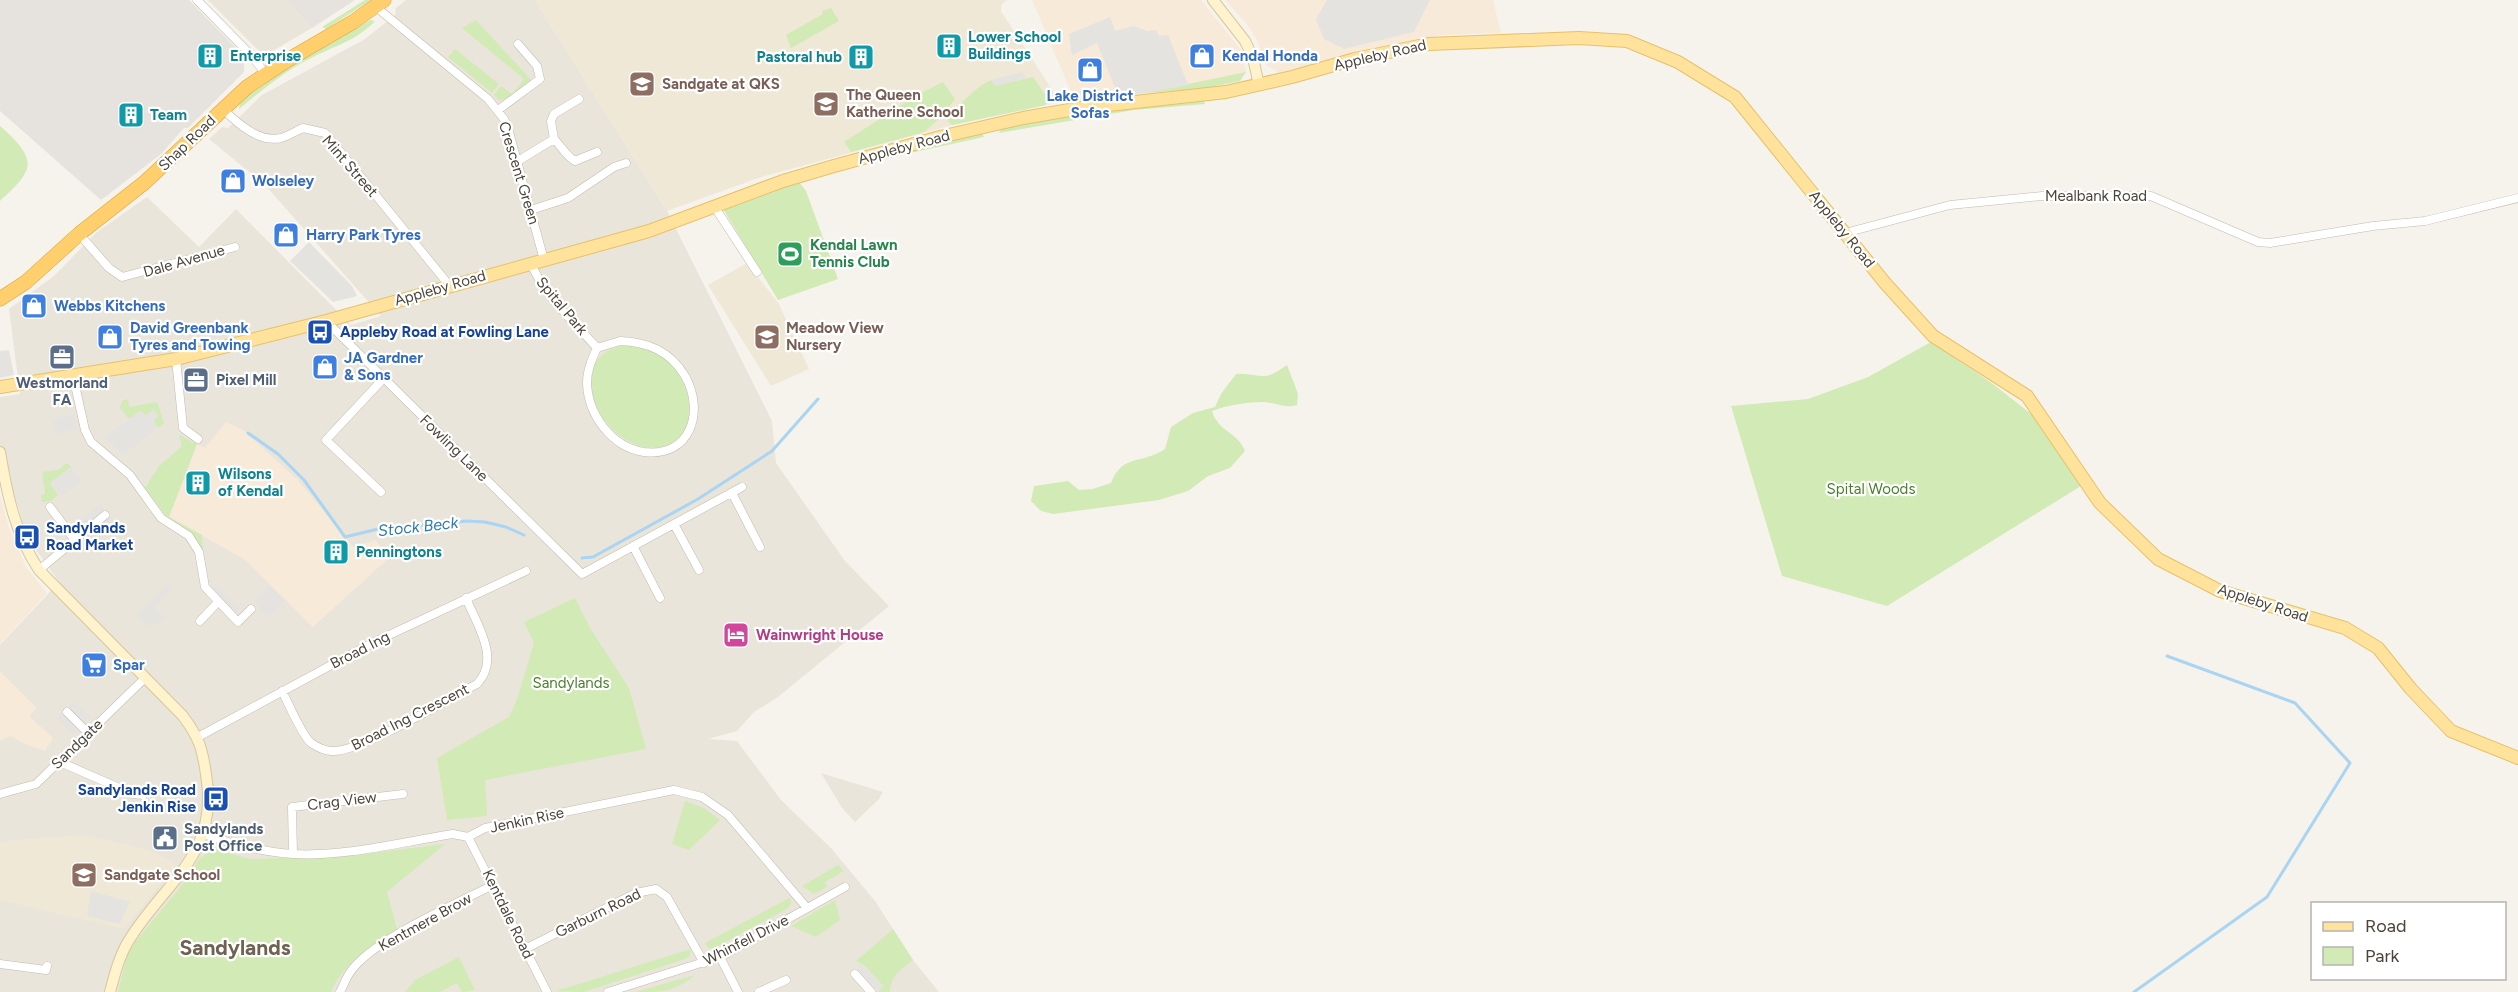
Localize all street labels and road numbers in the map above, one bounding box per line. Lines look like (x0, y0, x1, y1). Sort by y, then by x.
street label: Appleby Road (1332, 36, 1428, 74)
street label: Shap Road (155, 111, 219, 175)
street label: Crescent Green (495, 120, 543, 226)
street label: Appleby Road (856, 126, 952, 168)
street label: Mint Street (318, 131, 382, 201)
street label: Appleby Road (1805, 187, 1879, 271)
street label: Mealbank Road (2045, 187, 2147, 205)
street label: Dale Avenue (141, 241, 227, 281)
street label: Appleby Road (392, 266, 488, 310)
street label: Spital Park (532, 273, 592, 339)
street label: Fowling Lane (416, 411, 492, 485)
street label: Appleby Road (2215, 580, 2311, 626)
street label: Broad Ing (327, 627, 393, 673)
street label: Broad Ing Crescent (348, 679, 472, 754)
street label: Sandgate (48, 715, 106, 773)
street label: Crag View (306, 788, 378, 814)
street label: Jenkin Rise (488, 803, 566, 837)
street label: Kentdale Road (479, 866, 537, 962)
street label: Garburn Road (552, 885, 644, 941)
street label: Kentmere Brow (375, 889, 475, 955)
street label: Whinfell Drive (700, 911, 792, 969)

